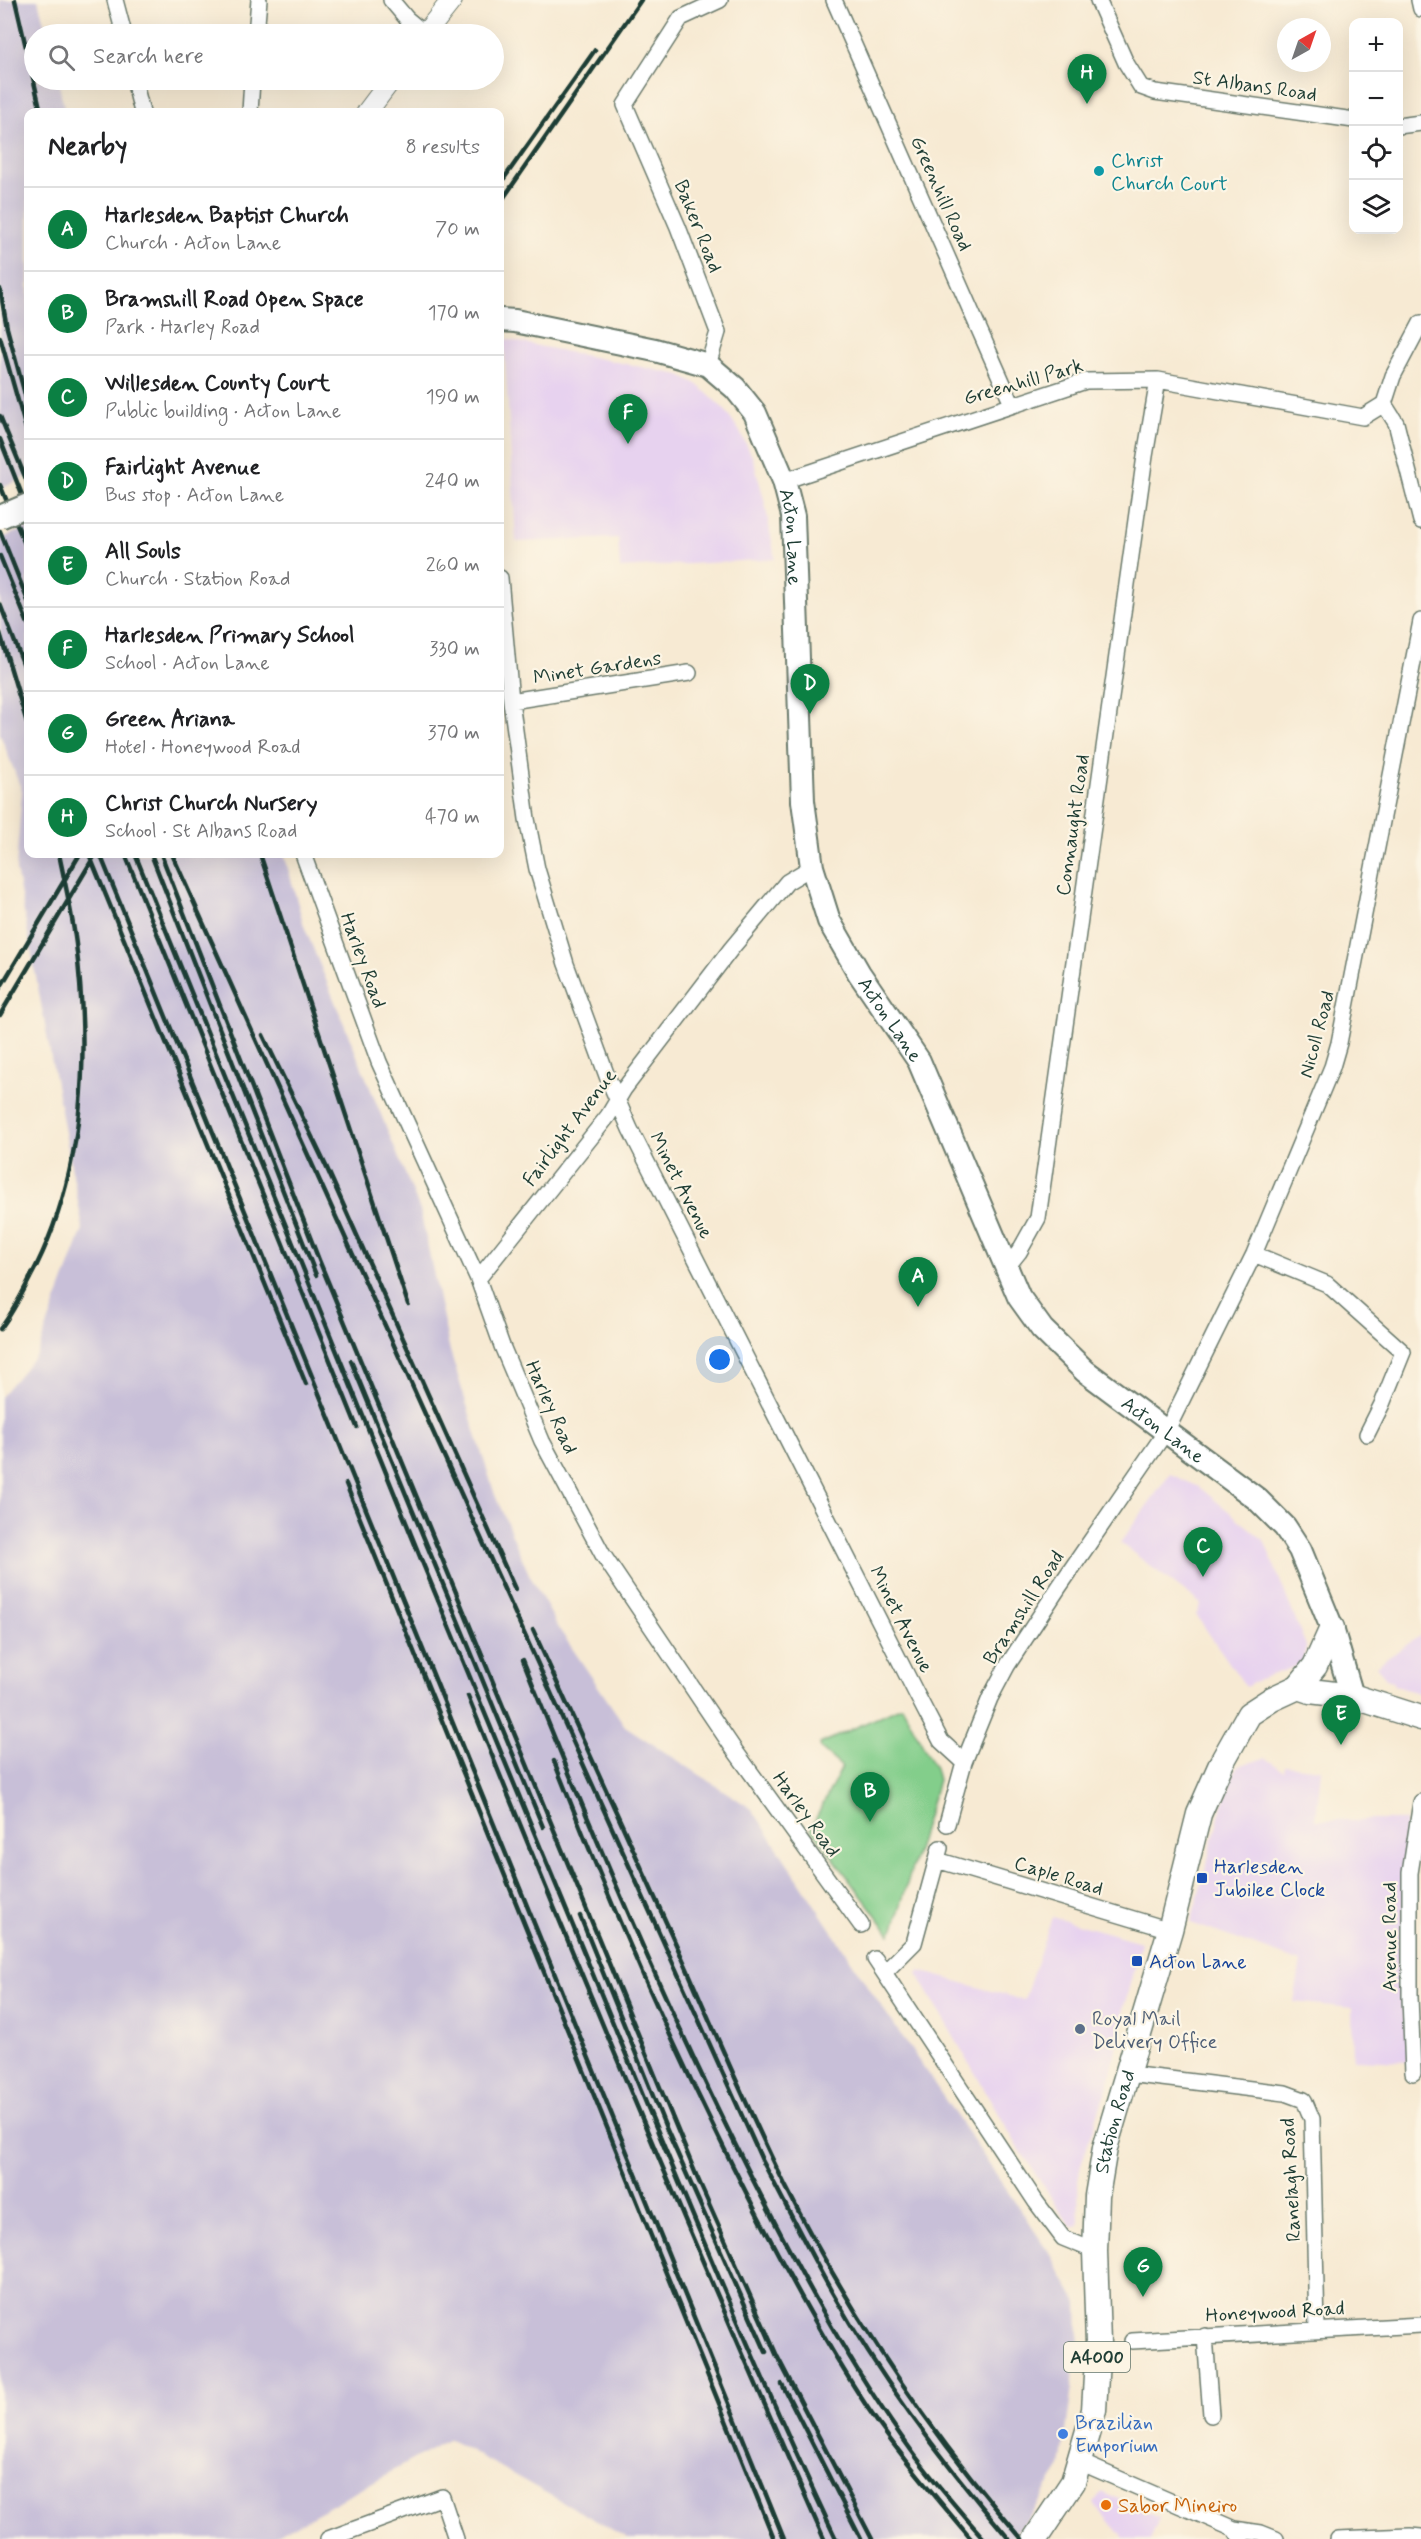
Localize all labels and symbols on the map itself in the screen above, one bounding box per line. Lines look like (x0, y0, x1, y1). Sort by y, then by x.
north arrow (1277, 18, 1331, 72)
pin: H (1068, 54, 1106, 104)
street label: St Albans Road (1191, 64, 1319, 109)
street label: Greenhill Road (903, 132, 978, 256)
place label: Christ Church Court (1111, 148, 1228, 198)
marker: Christ Church Court (1092, 164, 1106, 178)
street label: Baker Road (667, 176, 728, 277)
street label: Greenhill Park (960, 352, 1086, 412)
pin: F (608, 394, 648, 444)
street label: Acton Lane (771, 485, 807, 586)
street label: Minet Gardens (531, 645, 663, 692)
pin: D (790, 664, 830, 714)
street label: Connaught Road (1050, 753, 1097, 898)
street label: Harley Road (333, 909, 392, 1012)
street label: Acton Lane (851, 972, 928, 1068)
street label: Nicoll Road (1293, 988, 1342, 1081)
street label: Fairlight Avenue (517, 1063, 624, 1192)
street label: Minet Avenue (642, 1128, 719, 1244)
pin: A (898, 1258, 938, 1307)
your location (705, 1345, 734, 1374)
street label: Harley Road (518, 1357, 583, 1459)
street label: Acton Lane (1115, 1390, 1210, 1470)
pin: C (1184, 1528, 1222, 1577)
street label: Bramshill Road (977, 1546, 1071, 1670)
street label: Minet Avenue (862, 1562, 939, 1678)
pin: E (1322, 1696, 1360, 1745)
street label: Harley Road (766, 1767, 846, 1863)
pin: B (850, 1772, 890, 1822)
street label: Caple Road (1011, 1850, 1106, 1903)
place label: Harlesden Jubilee Clock (1214, 1854, 1325, 1904)
marker: Harlesden Jubilee Clock (1195, 1871, 1209, 1885)
street label: Avenue Road (1377, 1882, 1404, 1992)
place label: Acton Lane (1149, 1949, 1247, 1976)
marker: Acton Lane (1130, 1954, 1144, 1968)
place label: Royal Mail Delivery Office (1092, 2006, 1218, 2056)
marker: Royal Mail Delivery Office (1073, 2022, 1087, 2036)
street label: Station Road (1089, 2067, 1143, 2176)
street label: Ranelagh Road (1275, 2117, 1308, 2243)
pin: G (1124, 2248, 1162, 2297)
street label: Honeywood Road (1205, 2295, 1345, 2330)
road number: A4000 (1064, 2342, 1130, 2372)
place label: Brazilian Emporium (1075, 2410, 1158, 2460)
marker: Brazilian Emporium (1056, 2427, 1070, 2441)
place label: Sabor Mineiro (1118, 2493, 1237, 2520)
marker: Sabor Mineiro (1099, 2498, 1113, 2512)

